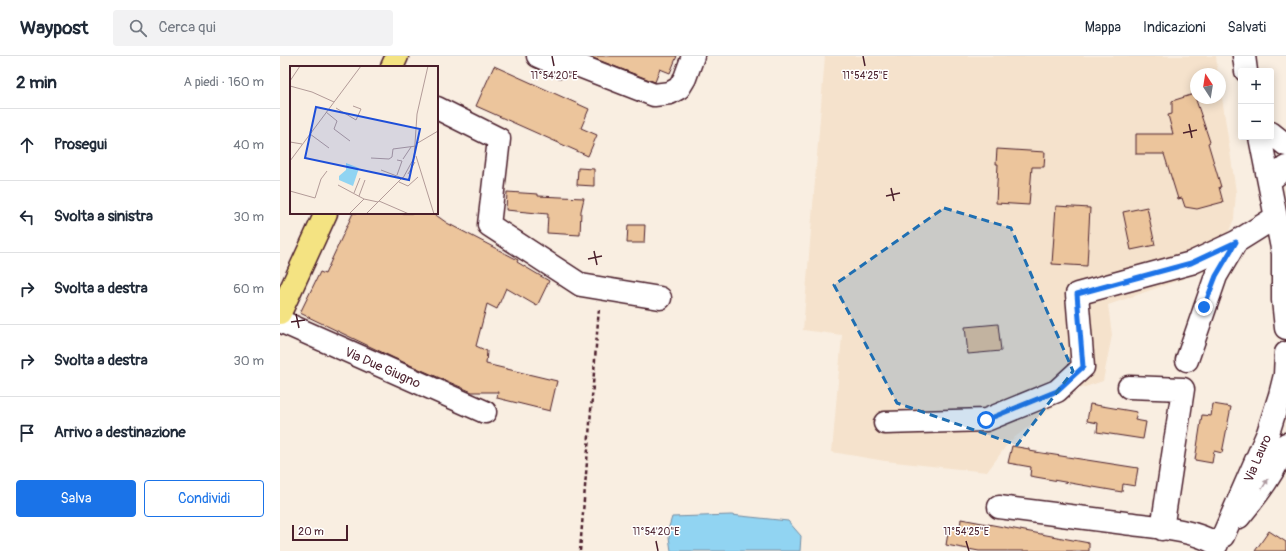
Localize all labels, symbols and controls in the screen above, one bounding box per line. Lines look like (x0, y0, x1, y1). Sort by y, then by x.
search box (113, 10, 393, 46)
text: Waypost (20, 16, 89, 40)
icon: search (127, 17, 149, 39)
text: Cerca qui (159, 18, 216, 37)
text: Mappa (1085, 19, 1121, 36)
text: Indicazioni (1143, 19, 1205, 36)
text: Salvati (1227, 19, 1266, 36)
inset map (290, 66, 438, 214)
north arrow (1190, 68, 1226, 104)
map controls (1238, 68, 1274, 140)
button: + (1238, 68, 1274, 104)
text: 11°54'20"E (530, 70, 578, 82)
text: 11°54'25"E (842, 70, 888, 82)
text: 2 min (16, 72, 57, 93)
text: A piedi · 160 m (183, 74, 264, 90)
button: − (1238, 104, 1274, 140)
icon: ahead (16, 134, 38, 156)
text: Prosegui (54, 135, 107, 154)
text: 40 m (233, 137, 264, 153)
icon: left (16, 206, 38, 228)
text: Svolta a sinistra (54, 207, 153, 226)
text: 30 m (234, 209, 264, 225)
icon: right (16, 278, 38, 300)
text: Svolta a destra (54, 279, 148, 298)
text: 60 m (233, 281, 264, 297)
route end (1195, 298, 1213, 316)
street label: Via Due Giugno (342, 344, 423, 392)
icon: right (16, 350, 38, 372)
text: Svolta a destra (54, 351, 148, 370)
text: 30 m (234, 353, 264, 369)
route start (977, 411, 995, 429)
icon: arrive (16, 422, 38, 444)
text: Arrivo a destinazione (54, 423, 186, 442)
street label: Via Lauro (1241, 432, 1275, 485)
one-way arrow (1261, 479, 1269, 489)
button: Salva (16, 480, 136, 517)
button: Condividi (144, 480, 264, 517)
scale bar (292, 523, 348, 542)
text: 20 m (298, 525, 324, 538)
text: 11°54'20"E (632, 526, 680, 538)
text: 11°54'25"E (943, 526, 989, 538)

